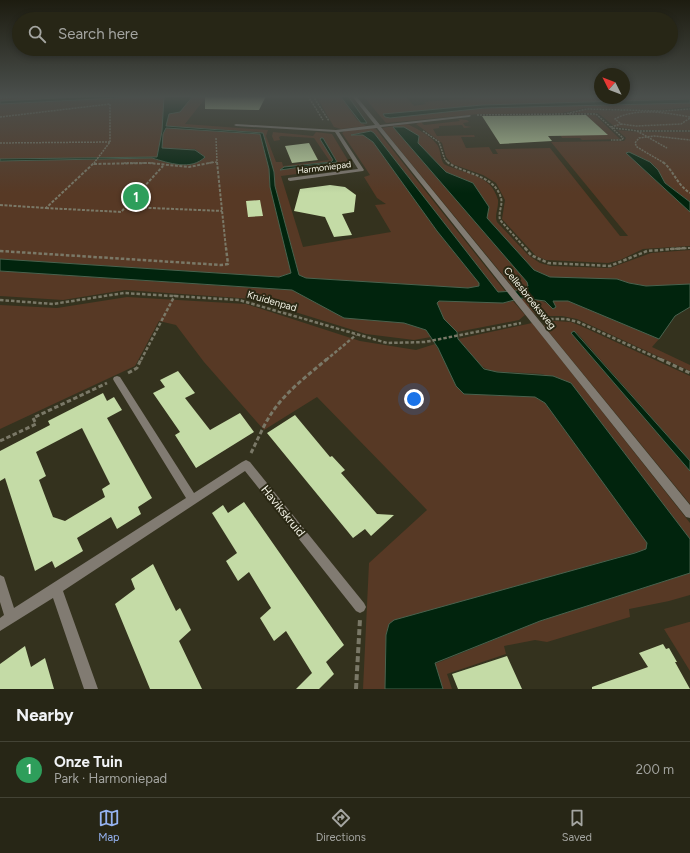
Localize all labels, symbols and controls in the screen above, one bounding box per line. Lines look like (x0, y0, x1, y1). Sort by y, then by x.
search box (12, 12, 678, 56)
icon: search (26, 23, 48, 45)
text: Search here (58, 25, 138, 43)
north arrow (594, 68, 630, 104)
street label: Harmoniepad (296, 158, 352, 176)
pin: 1 (123, 182, 149, 212)
street label: Cellesbroeksweg (501, 264, 559, 332)
street label: Kruidenpad (246, 288, 298, 314)
your location (404, 389, 424, 409)
street label: Havikskruid (258, 483, 308, 539)
text: Nearby (16, 705, 74, 725)
text: Onze Tuin (54, 753, 123, 771)
text: 1 (26, 762, 32, 777)
text: 200 m (636, 762, 674, 777)
text: Park · Harmoniepad (54, 771, 167, 786)
tab: Map (98, 807, 120, 844)
tab: Directions (316, 807, 366, 844)
tab: Saved (562, 807, 592, 844)

